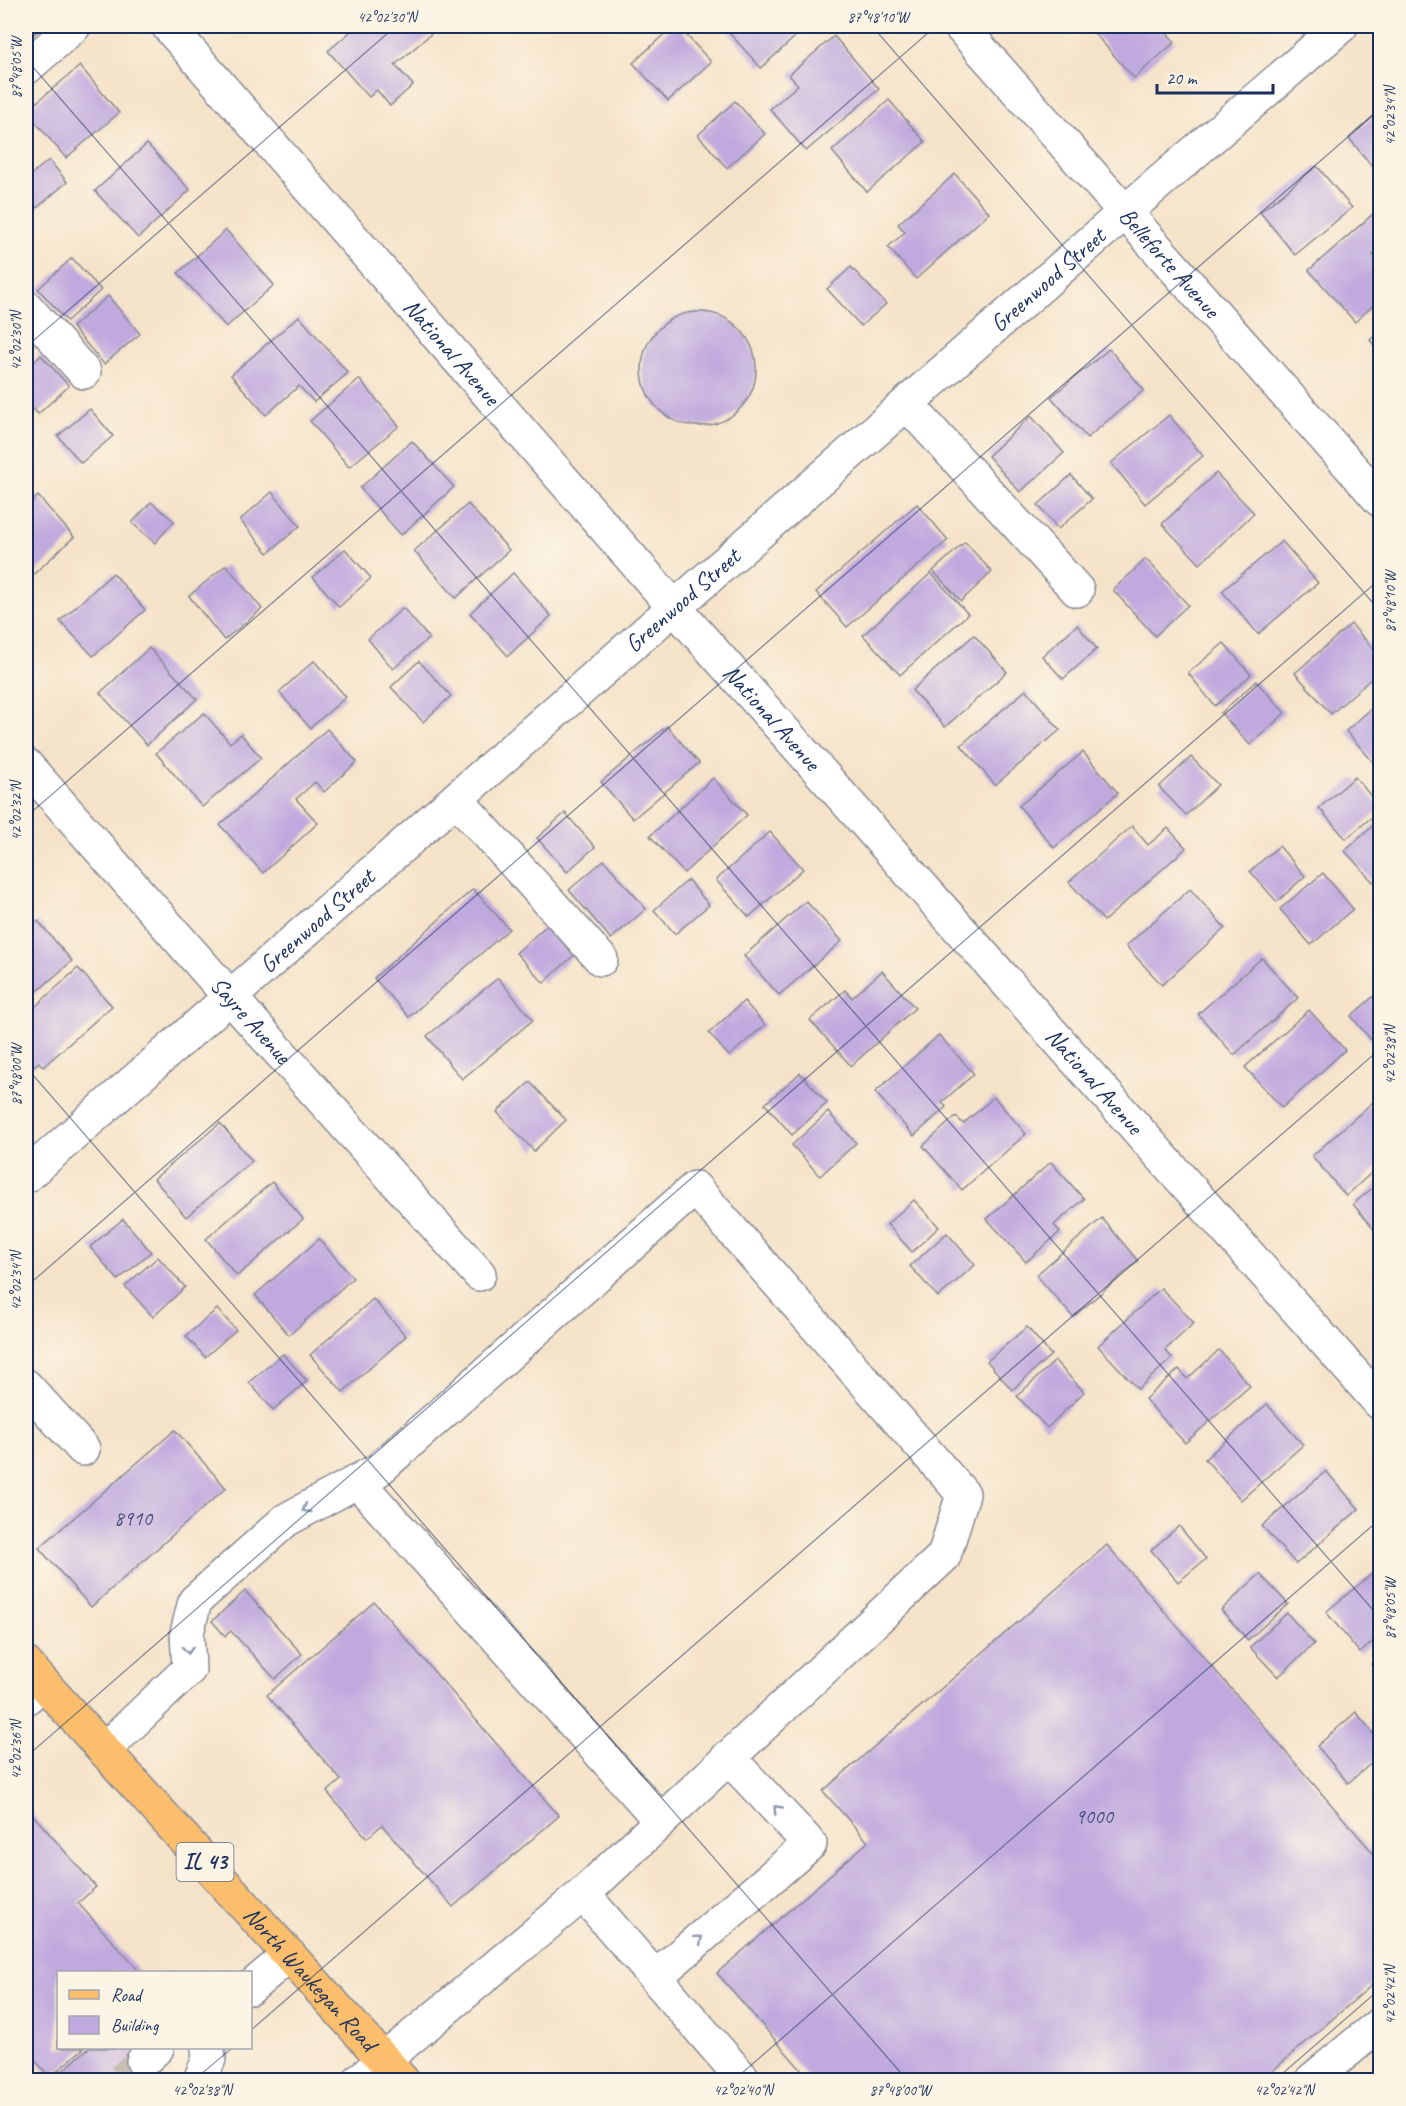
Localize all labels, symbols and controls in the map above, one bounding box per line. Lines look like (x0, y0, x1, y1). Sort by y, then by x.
text: 42°02'30"N (357, 8, 420, 27)
text: 87°48'10"W (848, 8, 912, 27)
text: 87°48'05"W (7, 34, 26, 98)
scale bar (1157, 57, 1272, 95)
text: 20 m (1166, 67, 1199, 89)
text: 42°02'34"N (1381, 83, 1400, 146)
street label: Belleforte Avenue (1113, 201, 1228, 326)
street label: Greenwood Street (984, 220, 1113, 338)
street label: National Avenue (397, 292, 508, 413)
text: 42°02'30"N (7, 308, 26, 371)
street label: Greenwood Street (619, 540, 748, 659)
text: 87°48'10"W (1381, 568, 1400, 632)
street label: National Avenue (717, 658, 828, 778)
text: 42°02'32"N (7, 778, 26, 841)
street label: Greenwood Street (253, 861, 382, 979)
street label: Sayre Avenue (204, 970, 299, 1072)
street label: National Avenue (1039, 1022, 1151, 1142)
text: 42°02'38"N (1381, 1022, 1400, 1085)
text: 87°48'00"W (7, 1041, 26, 1105)
text: 42°02'34"N (7, 1248, 26, 1311)
one-way arrow (301, 1501, 312, 1513)
house number: 8910 (114, 1505, 153, 1531)
text: 87°48'05"W (1381, 1575, 1400, 1639)
one-way arrow (182, 1646, 195, 1655)
text: 42°02'36"N (7, 1717, 26, 1780)
house number: 9000 (1075, 1803, 1114, 1829)
one-way arrow (773, 1805, 784, 1816)
road number: IL 43 (176, 1843, 234, 1881)
street label: North Waukegan Road (237, 1900, 386, 2060)
one-way arrow (692, 1935, 703, 1946)
text: 42°02'42"N (1381, 1962, 1400, 2025)
legend (57, 1971, 252, 2049)
text: Road (111, 1984, 144, 2006)
text: Building (111, 2014, 160, 2036)
text: 42°02'38"N (172, 2081, 235, 2100)
text: 42°02'40"N (713, 2081, 776, 2100)
text: 87°48'00"W (870, 2081, 934, 2100)
text: 42°02'42"N (1254, 2081, 1317, 2100)

